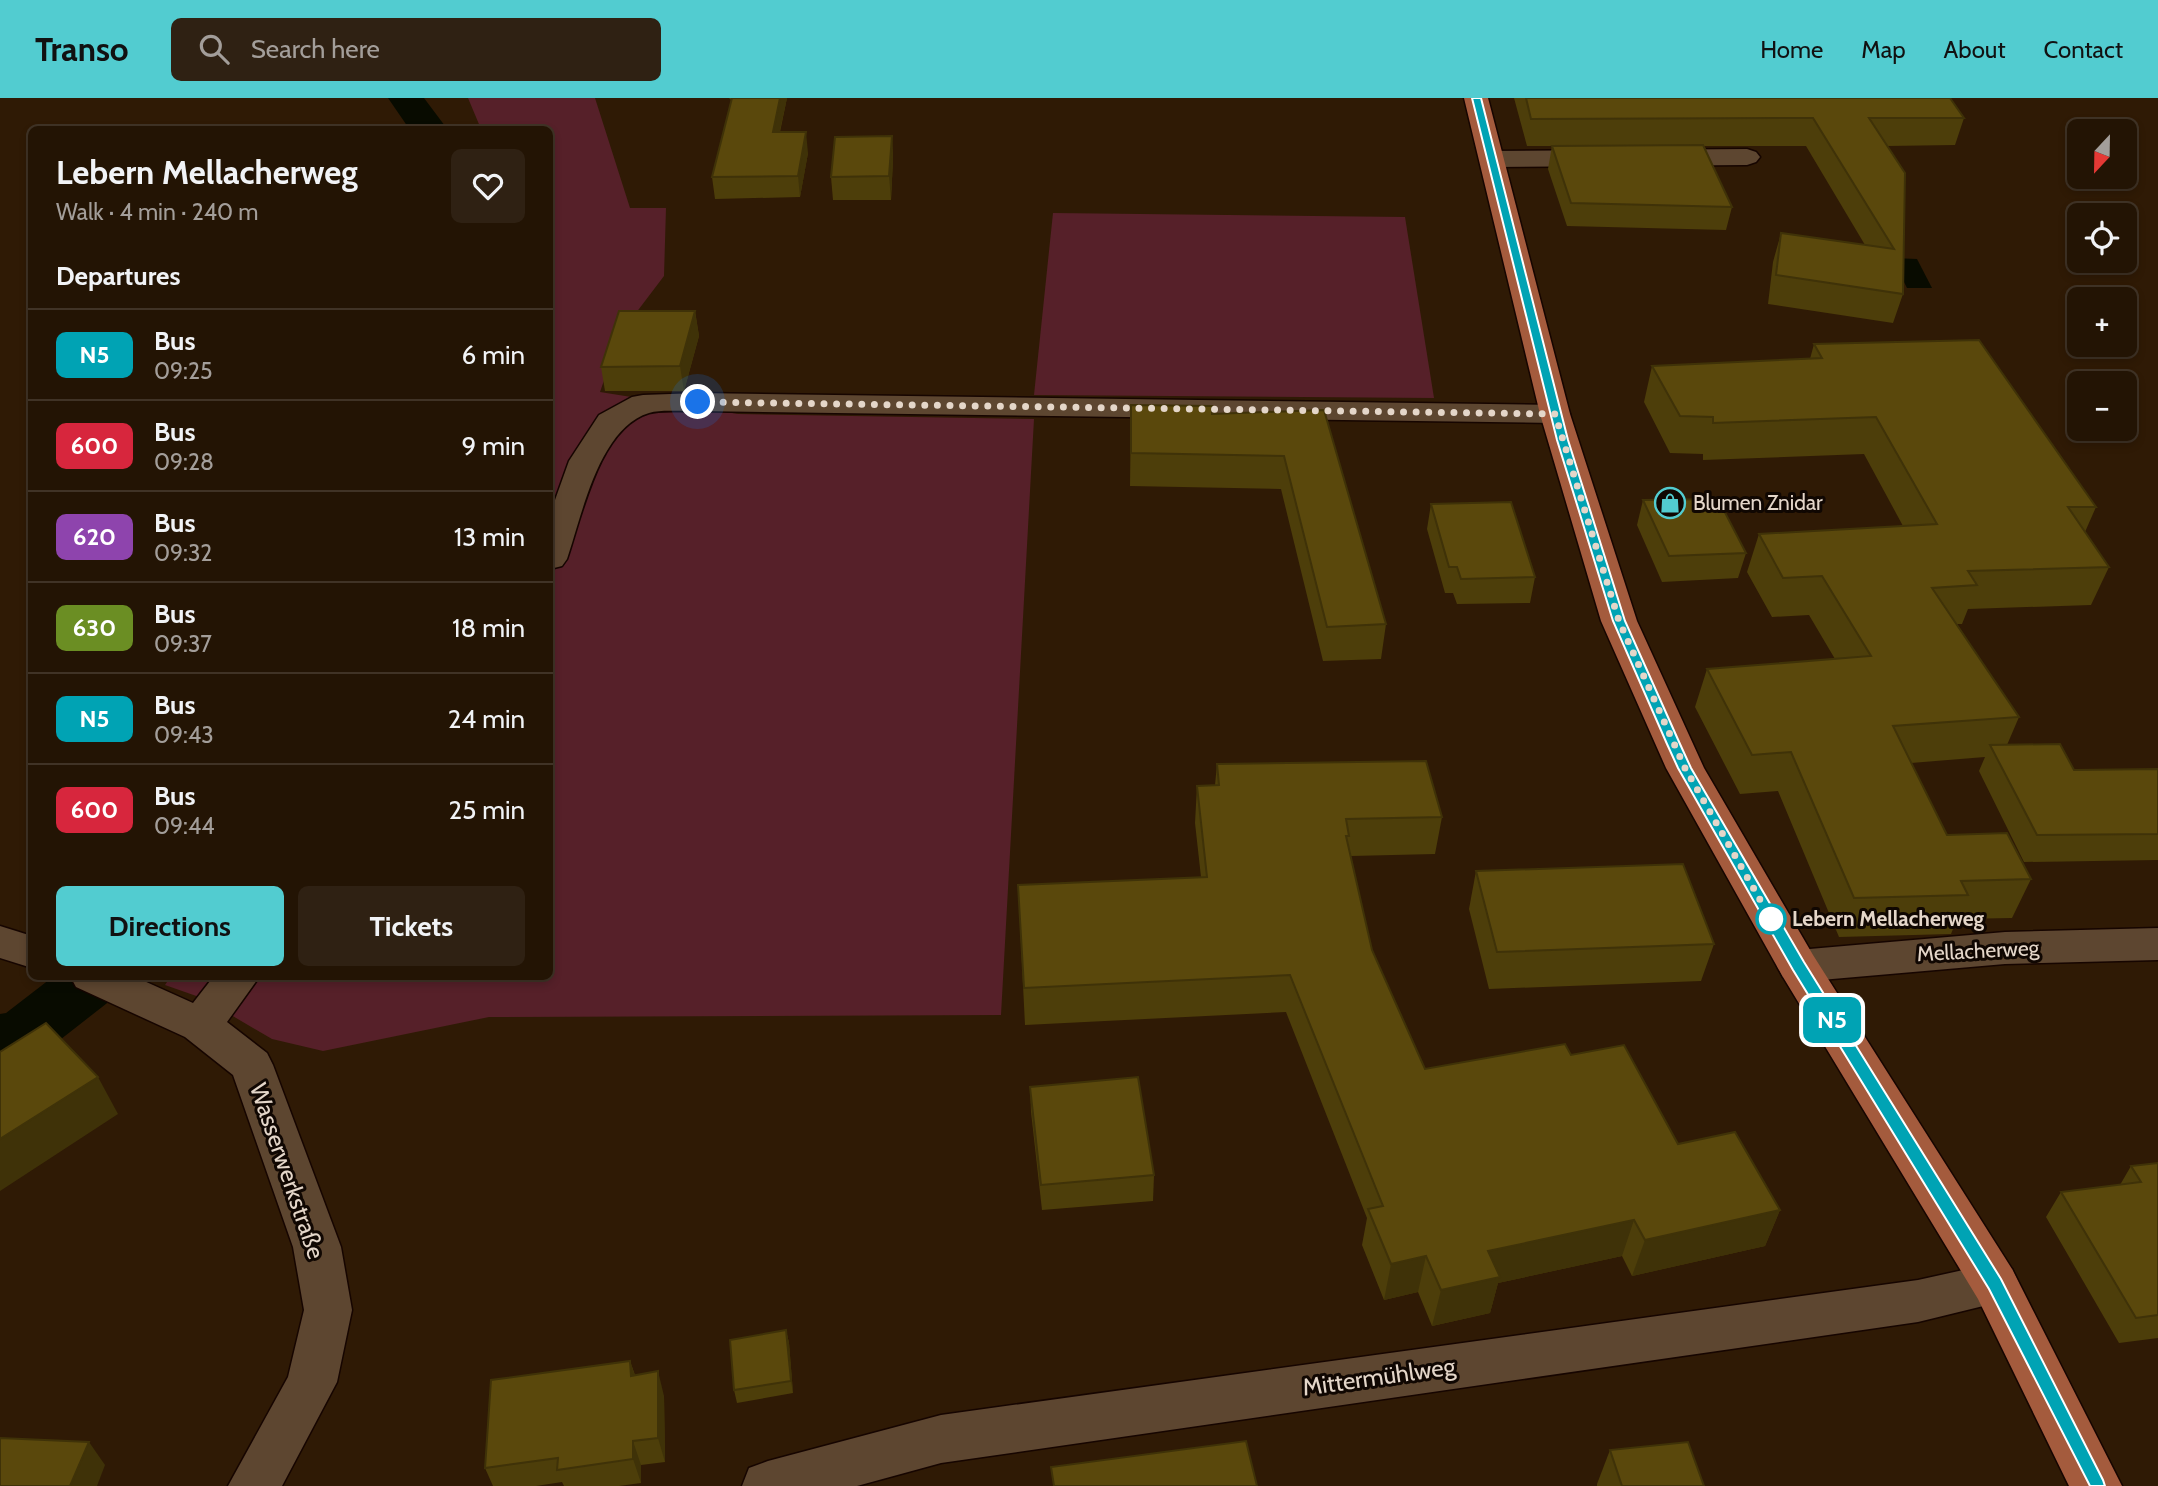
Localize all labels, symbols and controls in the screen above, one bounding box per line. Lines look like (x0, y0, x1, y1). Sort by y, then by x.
search box (171, 18, 661, 81)
text: Transo (35, 29, 129, 69)
icon: search (195, 30, 233, 68)
text: Search here (251, 33, 380, 65)
text: Home (1760, 35, 1823, 64)
text: Map (1861, 35, 1906, 64)
text: About (1944, 35, 2006, 64)
text: Contact (2044, 35, 2123, 64)
north arrow (2067, 119, 2137, 189)
map controls (2067, 119, 2137, 441)
button: heart (451, 149, 525, 223)
text: Lebern Mellacherweg (56, 152, 358, 192)
text: Walk · 4 min · 240 m (56, 198, 258, 226)
button: locate (2067, 203, 2137, 273)
text: Departures (56, 260, 180, 292)
button: + (2067, 287, 2137, 357)
text: Bus (154, 325, 195, 357)
text: 6 min (462, 339, 525, 371)
text: N5 (80, 340, 109, 369)
text: 09:25 (154, 357, 212, 385)
button: − (2067, 371, 2137, 441)
your location (680, 384, 715, 419)
text: Bus (154, 416, 195, 448)
text: 9 min (462, 430, 525, 462)
text: 600 (71, 431, 118, 460)
text: 09:28 (154, 448, 214, 476)
shop icon: Blumen Znidar (1653, 486, 1687, 520)
place label: Blumen Znidar (1693, 490, 1823, 515)
text: Bus (154, 507, 195, 539)
text: 13 min (454, 521, 525, 553)
text: 620 (73, 522, 116, 551)
text: 09:32 (154, 539, 212, 567)
text: Bus (154, 598, 195, 630)
text: 18 min (452, 612, 525, 644)
text: 630 (73, 613, 116, 642)
text: 09:37 (154, 630, 212, 658)
text: Bus (154, 689, 195, 721)
text: 24 min (448, 703, 525, 735)
text: N5 (80, 704, 109, 733)
text: 09:43 (154, 721, 214, 749)
text: Bus (154, 780, 195, 812)
text: 25 min (449, 794, 525, 826)
text: 600 (71, 795, 118, 824)
text: 09:44 (154, 812, 215, 840)
button: Directions (56, 886, 284, 966)
button: Tickets (298, 886, 525, 966)
marker: Lebern Mellacherweg (1756, 904, 1786, 934)
place label: Lebern Mellacherweg (1792, 906, 1985, 931)
street label: Mellacherweg (1916, 935, 2040, 966)
line badge: N5 (1800, 997, 1864, 1043)
text: N5 (1817, 1005, 1847, 1034)
street label: Wasserwerkstraße (244, 1079, 331, 1262)
street label: Mittermühlweg (1301, 1351, 1458, 1402)

